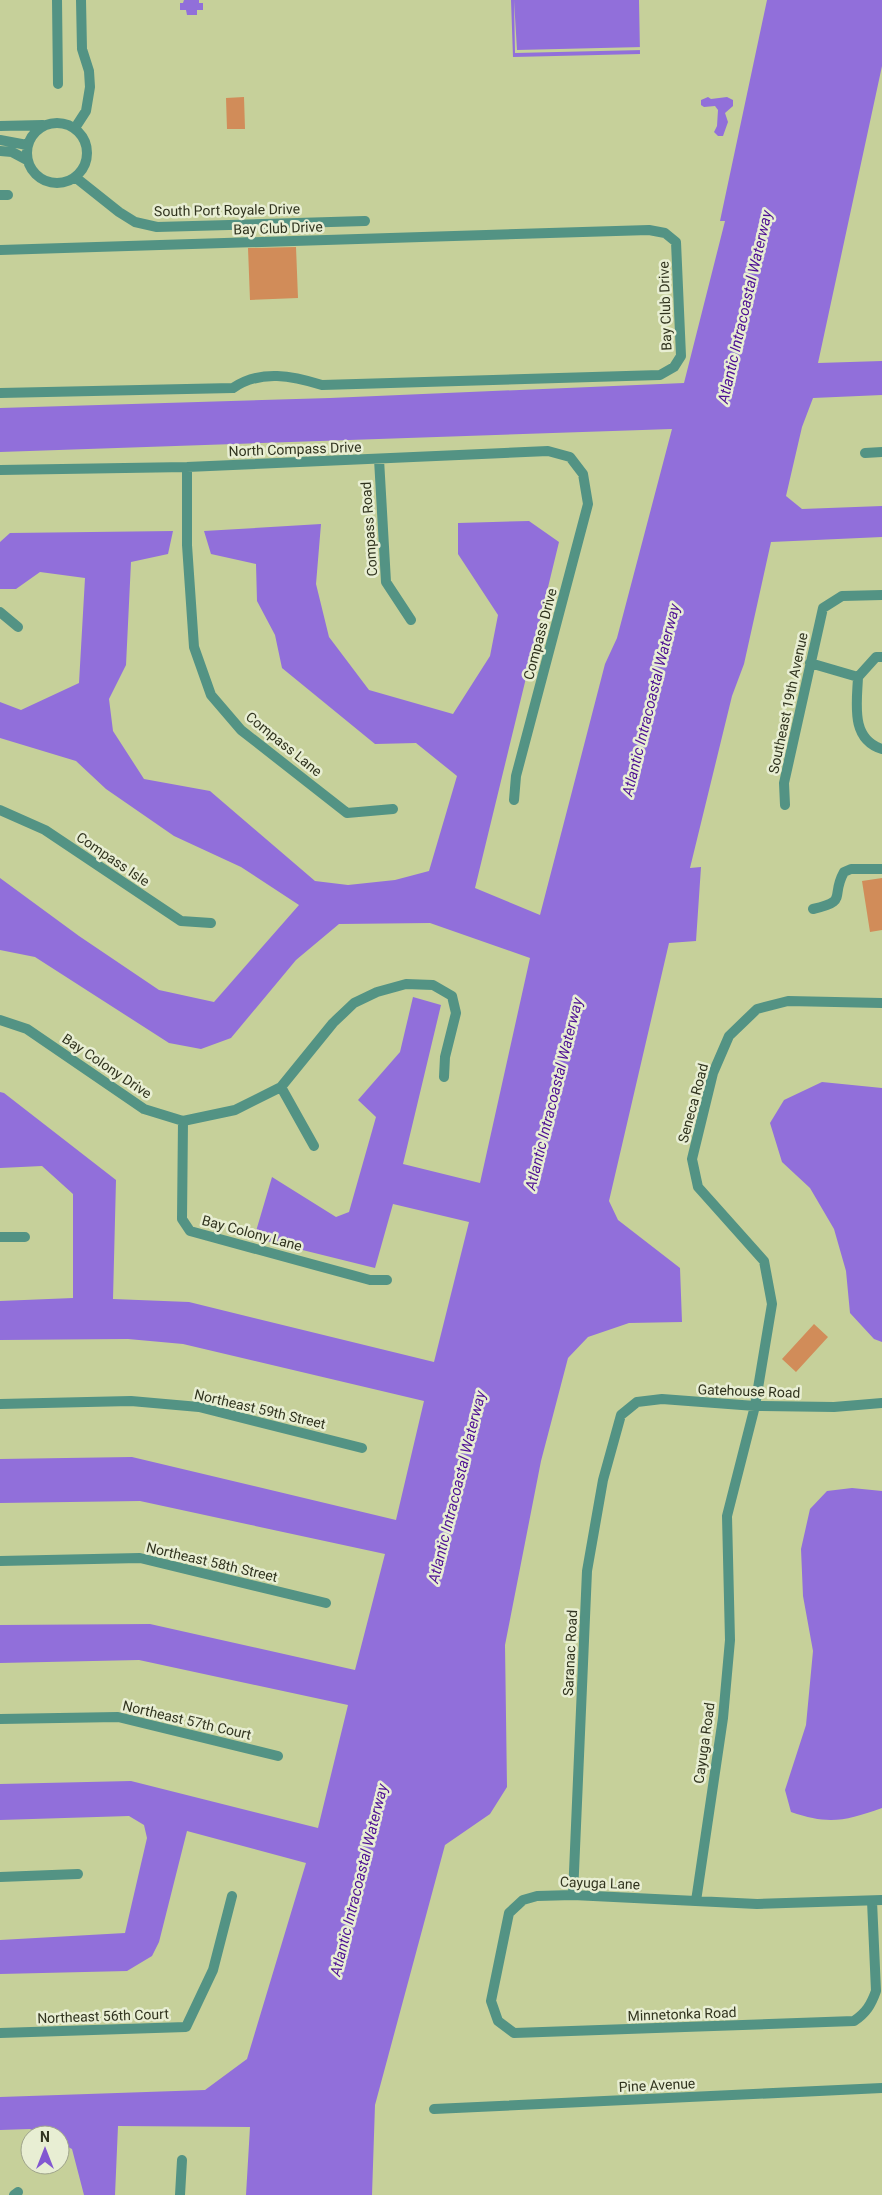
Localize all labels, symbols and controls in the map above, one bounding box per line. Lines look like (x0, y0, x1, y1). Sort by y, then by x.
street label: South Port Royale Drive (154, 201, 300, 219)
water label: Atlantic Intracoastal Waterway (714, 208, 776, 406)
street label: Bay Club Drive (233, 218, 323, 238)
street label: Bay Club Drive (655, 261, 675, 351)
street label: North Compass Drive (228, 439, 362, 459)
street label: Compass Road (358, 481, 380, 577)
street label: Compass Drive (520, 586, 560, 682)
water label: Atlantic Intracoastal Waterway (618, 601, 684, 799)
street label: Southeast 19th Avenue (765, 631, 811, 775)
street label: Compass Lane (243, 708, 325, 780)
street label: Compass Isle (73, 829, 153, 889)
water label: Atlantic Intracoastal Waterway (521, 995, 587, 1193)
street label: Bay Colony Drive (59, 1030, 155, 1102)
street label: Seneca Road (675, 1062, 711, 1144)
street label: Bay Colony Lane (200, 1212, 304, 1254)
street label: Gatehouse Road (697, 1381, 801, 1401)
street label: Northeast 59th Street (193, 1386, 328, 1432)
water label: Atlantic Intracoastal Waterway (424, 1388, 490, 1586)
street label: Northeast 58th Street (145, 1539, 280, 1585)
street label: Saranac Road (560, 1609, 580, 1697)
street label: Northeast 57th Court (121, 1697, 253, 1743)
street label: Cayuga Road (690, 1701, 718, 1785)
water label: Atlantic Intracoastal Waterway (326, 1781, 392, 1979)
street label: Cayuga Lane (560, 1874, 640, 1892)
street label: Minnetonka Road (627, 2004, 737, 2024)
street label: Northeast 56th Court (37, 2006, 169, 2026)
street label: Pine Avenue (618, 2075, 696, 2095)
north arrow (20, 2125, 70, 2175)
text: N (40, 2129, 50, 2145)

